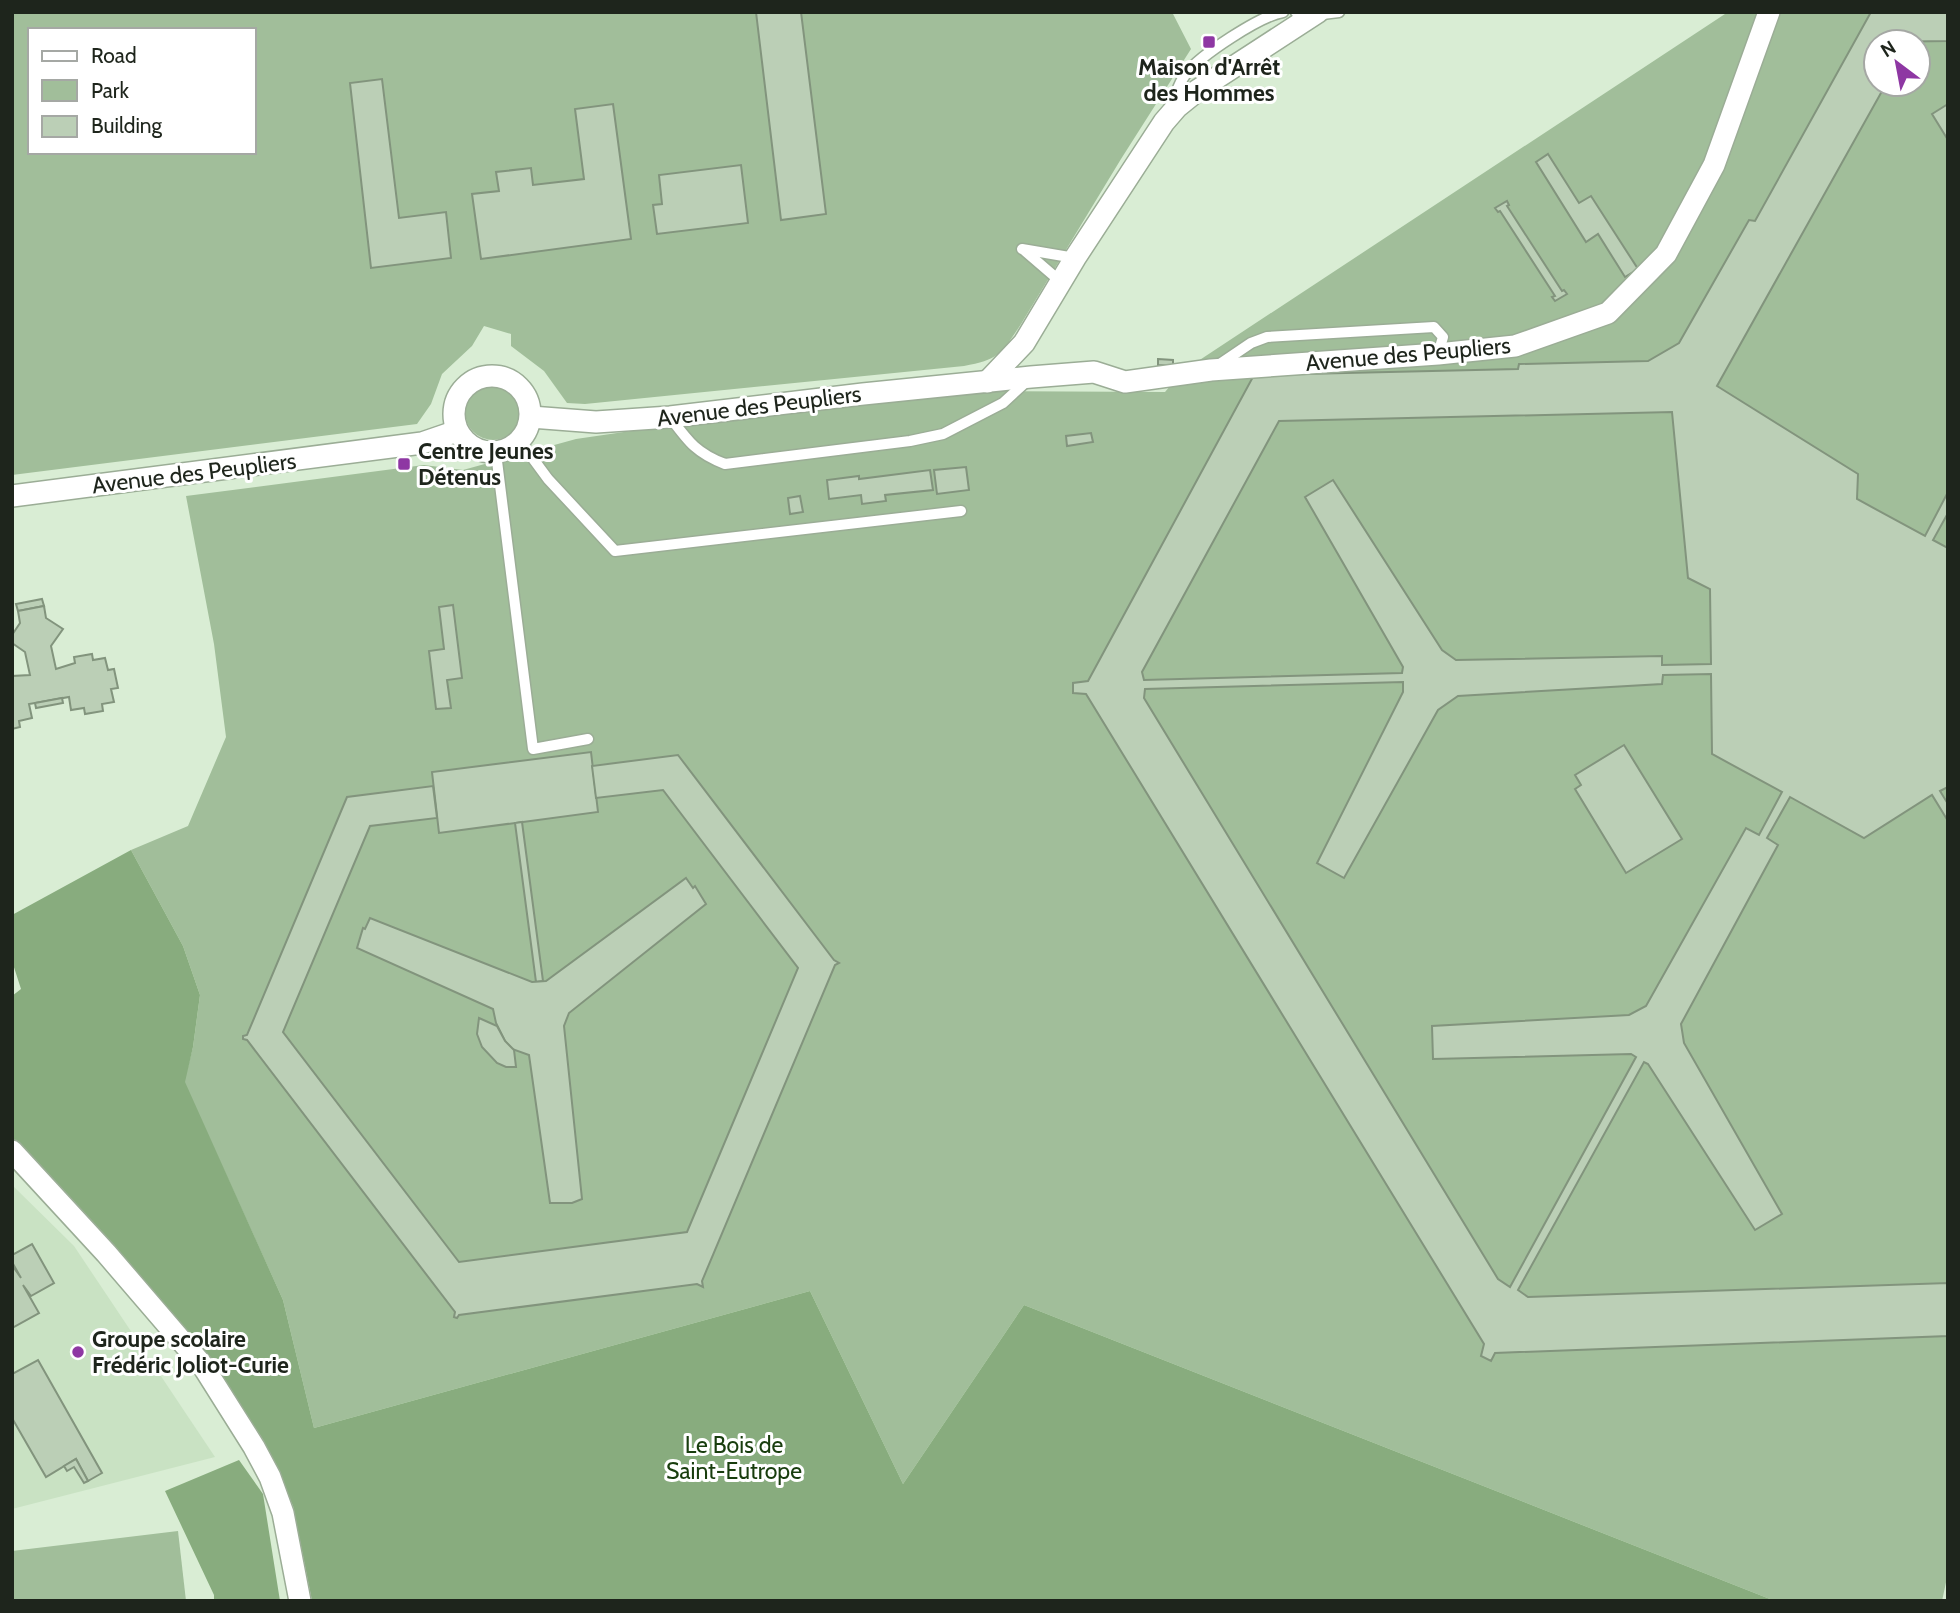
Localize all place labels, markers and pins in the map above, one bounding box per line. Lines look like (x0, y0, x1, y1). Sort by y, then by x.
marker: Maison d'Arrêt des Hommes (1201, 34, 1217, 50)
place label: Maison d'Arrêt des Hommes (1138, 53, 1280, 107)
place label: Centre Jeunes Détenus (418, 437, 554, 491)
marker: Centre Jeunes Détenus (396, 456, 412, 472)
place label: Groupe scolaire Frédéric Joliot-Curie (92, 1325, 289, 1379)
marker: Groupe scolaire Frédéric Joliot-Curie (70, 1344, 86, 1360)

